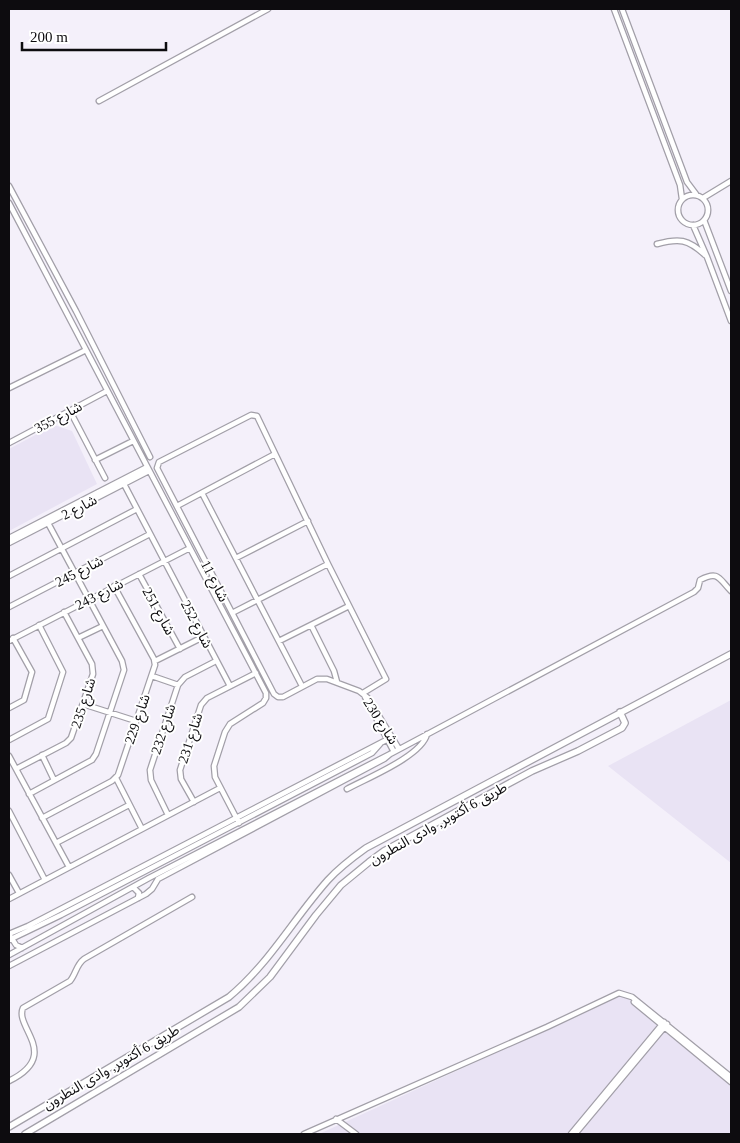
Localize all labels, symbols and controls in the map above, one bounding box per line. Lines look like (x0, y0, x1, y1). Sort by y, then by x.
scale bar (22, 20, 166, 52)
text: 200 m (30, 29, 68, 45)
street label: شارع 355 (32, 399, 86, 439)
street label: شارع 2 (59, 492, 101, 525)
street label: شارع 245 (53, 553, 107, 593)
street label: شارع 11 (195, 558, 231, 606)
street label: شارع 243 (73, 576, 127, 616)
street label: شارع 251 (137, 585, 178, 639)
street label: شارع 252 (175, 598, 215, 652)
street label: شارع 235 (68, 676, 101, 731)
street label: شارع 229 (122, 692, 156, 747)
street label: شارع 230 (358, 695, 401, 749)
street label: شارع 232 (148, 702, 181, 757)
street label: شارع 231 (175, 711, 208, 766)
street label: طريق 6 أكتوبر, وادى النطرون (366, 778, 511, 869)
street label: طريق 6 أكتوبر, وادى النطرون (40, 1021, 183, 1114)

